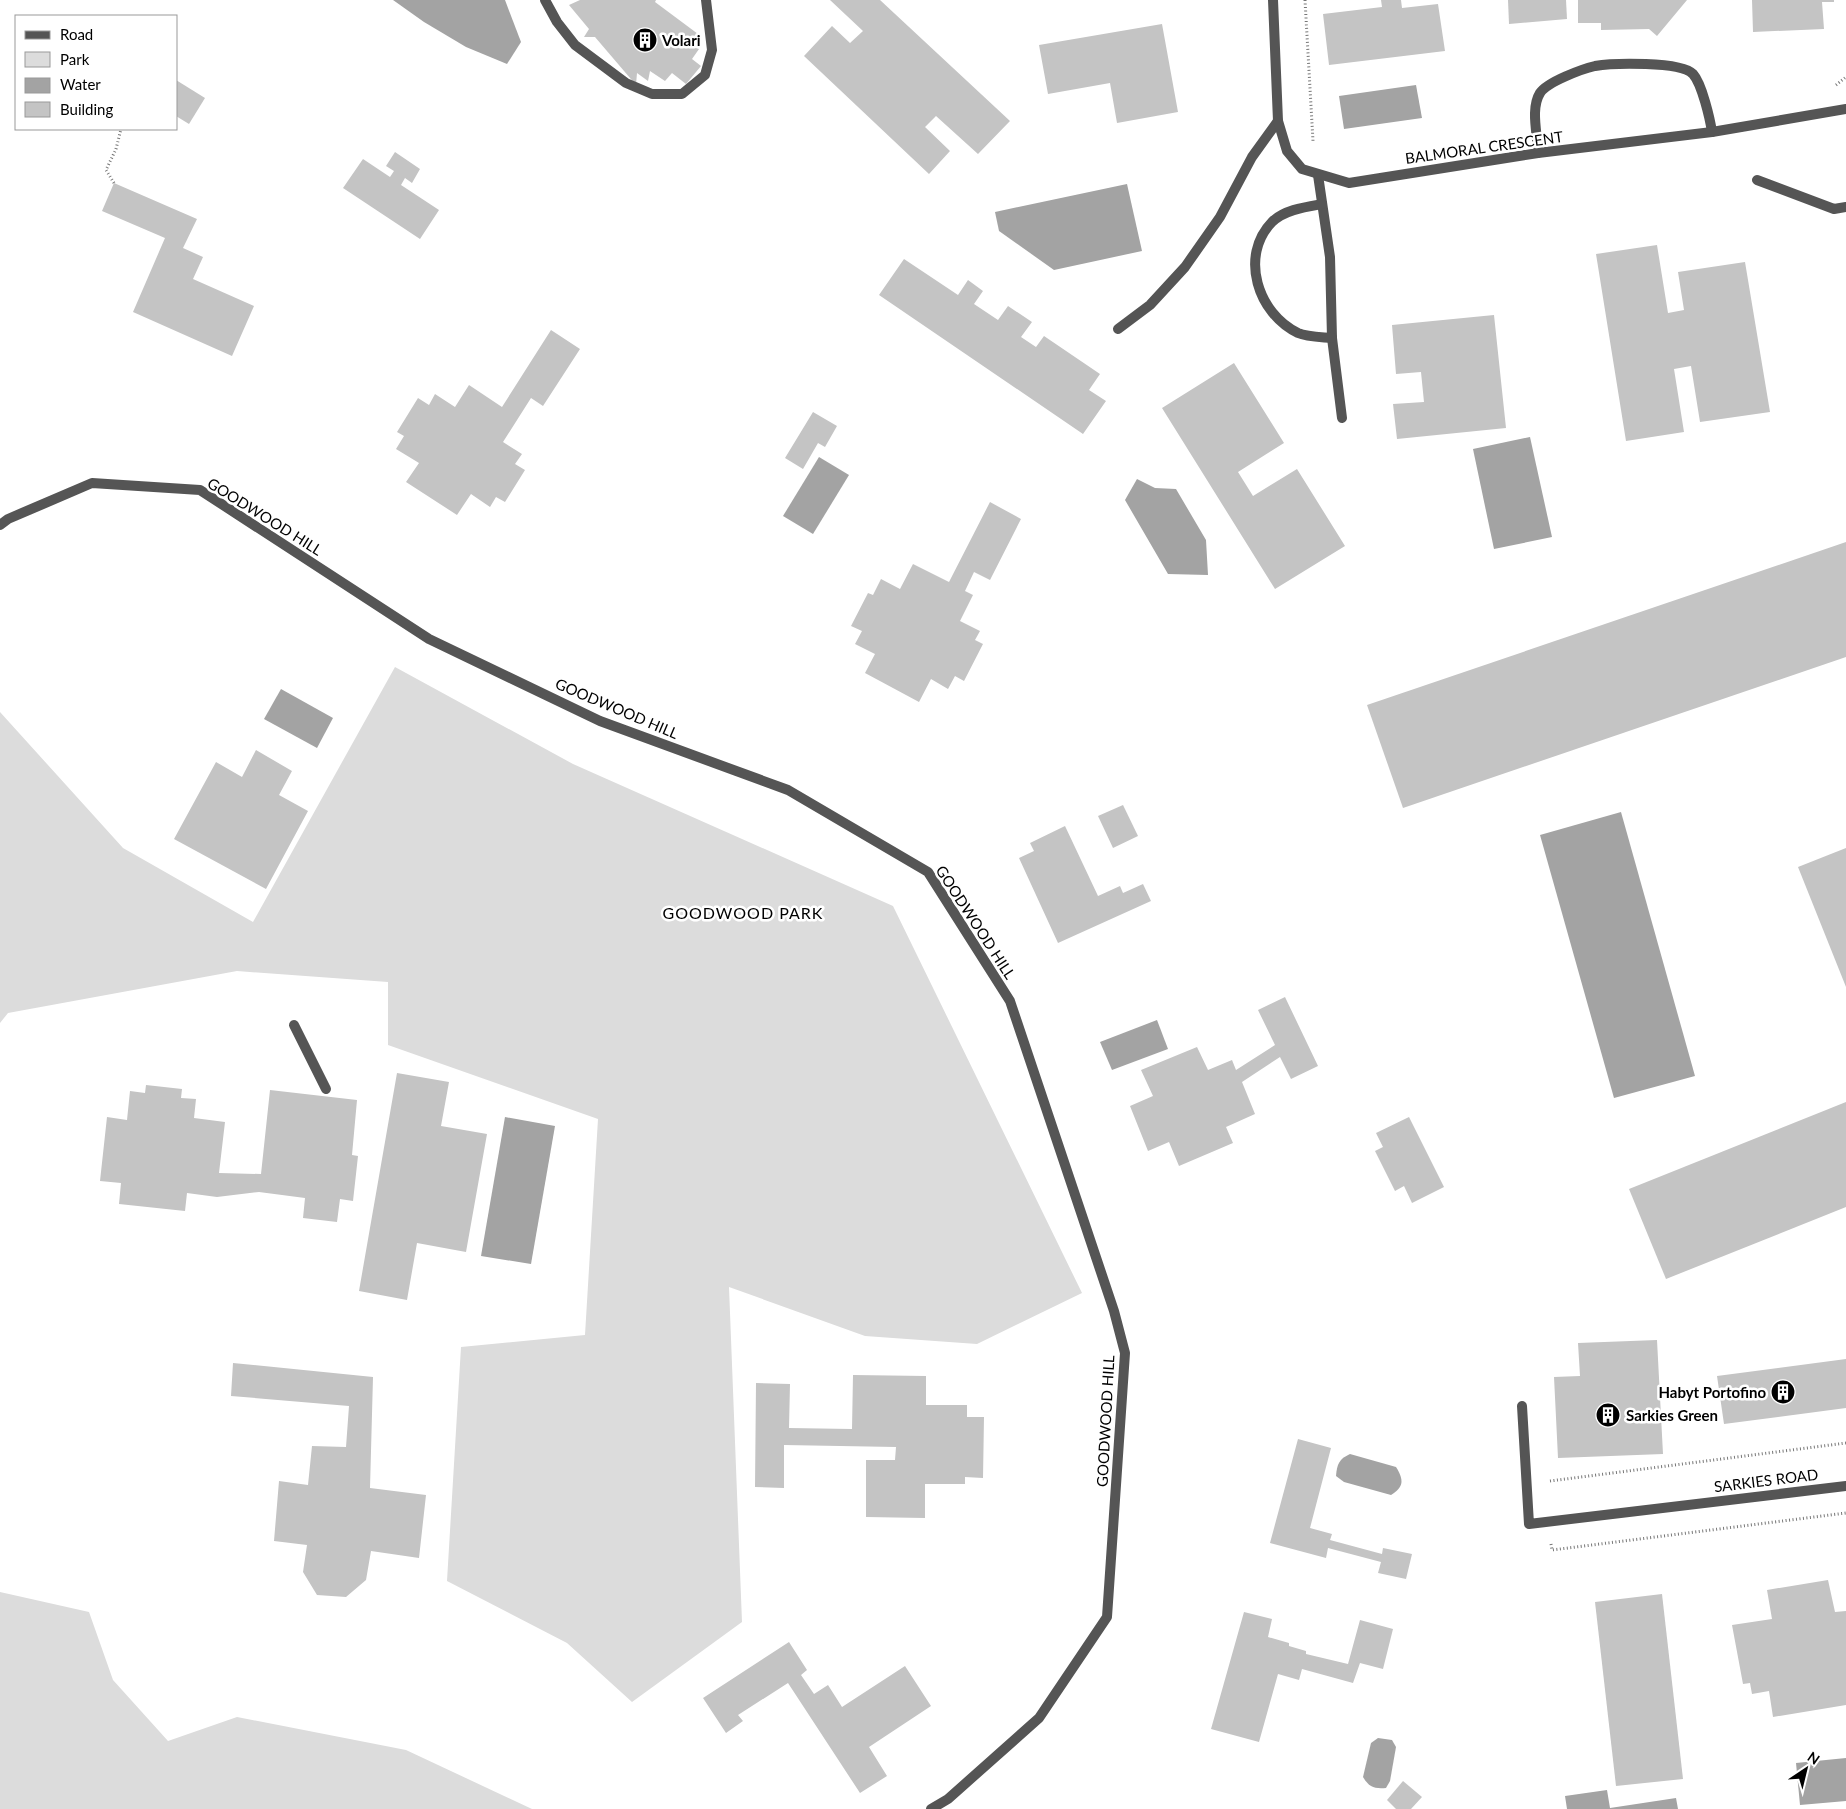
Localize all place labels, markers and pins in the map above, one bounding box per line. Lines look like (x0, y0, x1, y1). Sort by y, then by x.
building icon: Volari (632, 27, 658, 53)
place label: Volari (661, 31, 701, 49)
building icon: Habyt Portofino (1770, 1379, 1796, 1405)
place label: Habyt Portofino (1658, 1383, 1766, 1401)
building icon: Sarkies Green (1595, 1402, 1621, 1428)
place label: Sarkies Green (1626, 1406, 1718, 1424)

